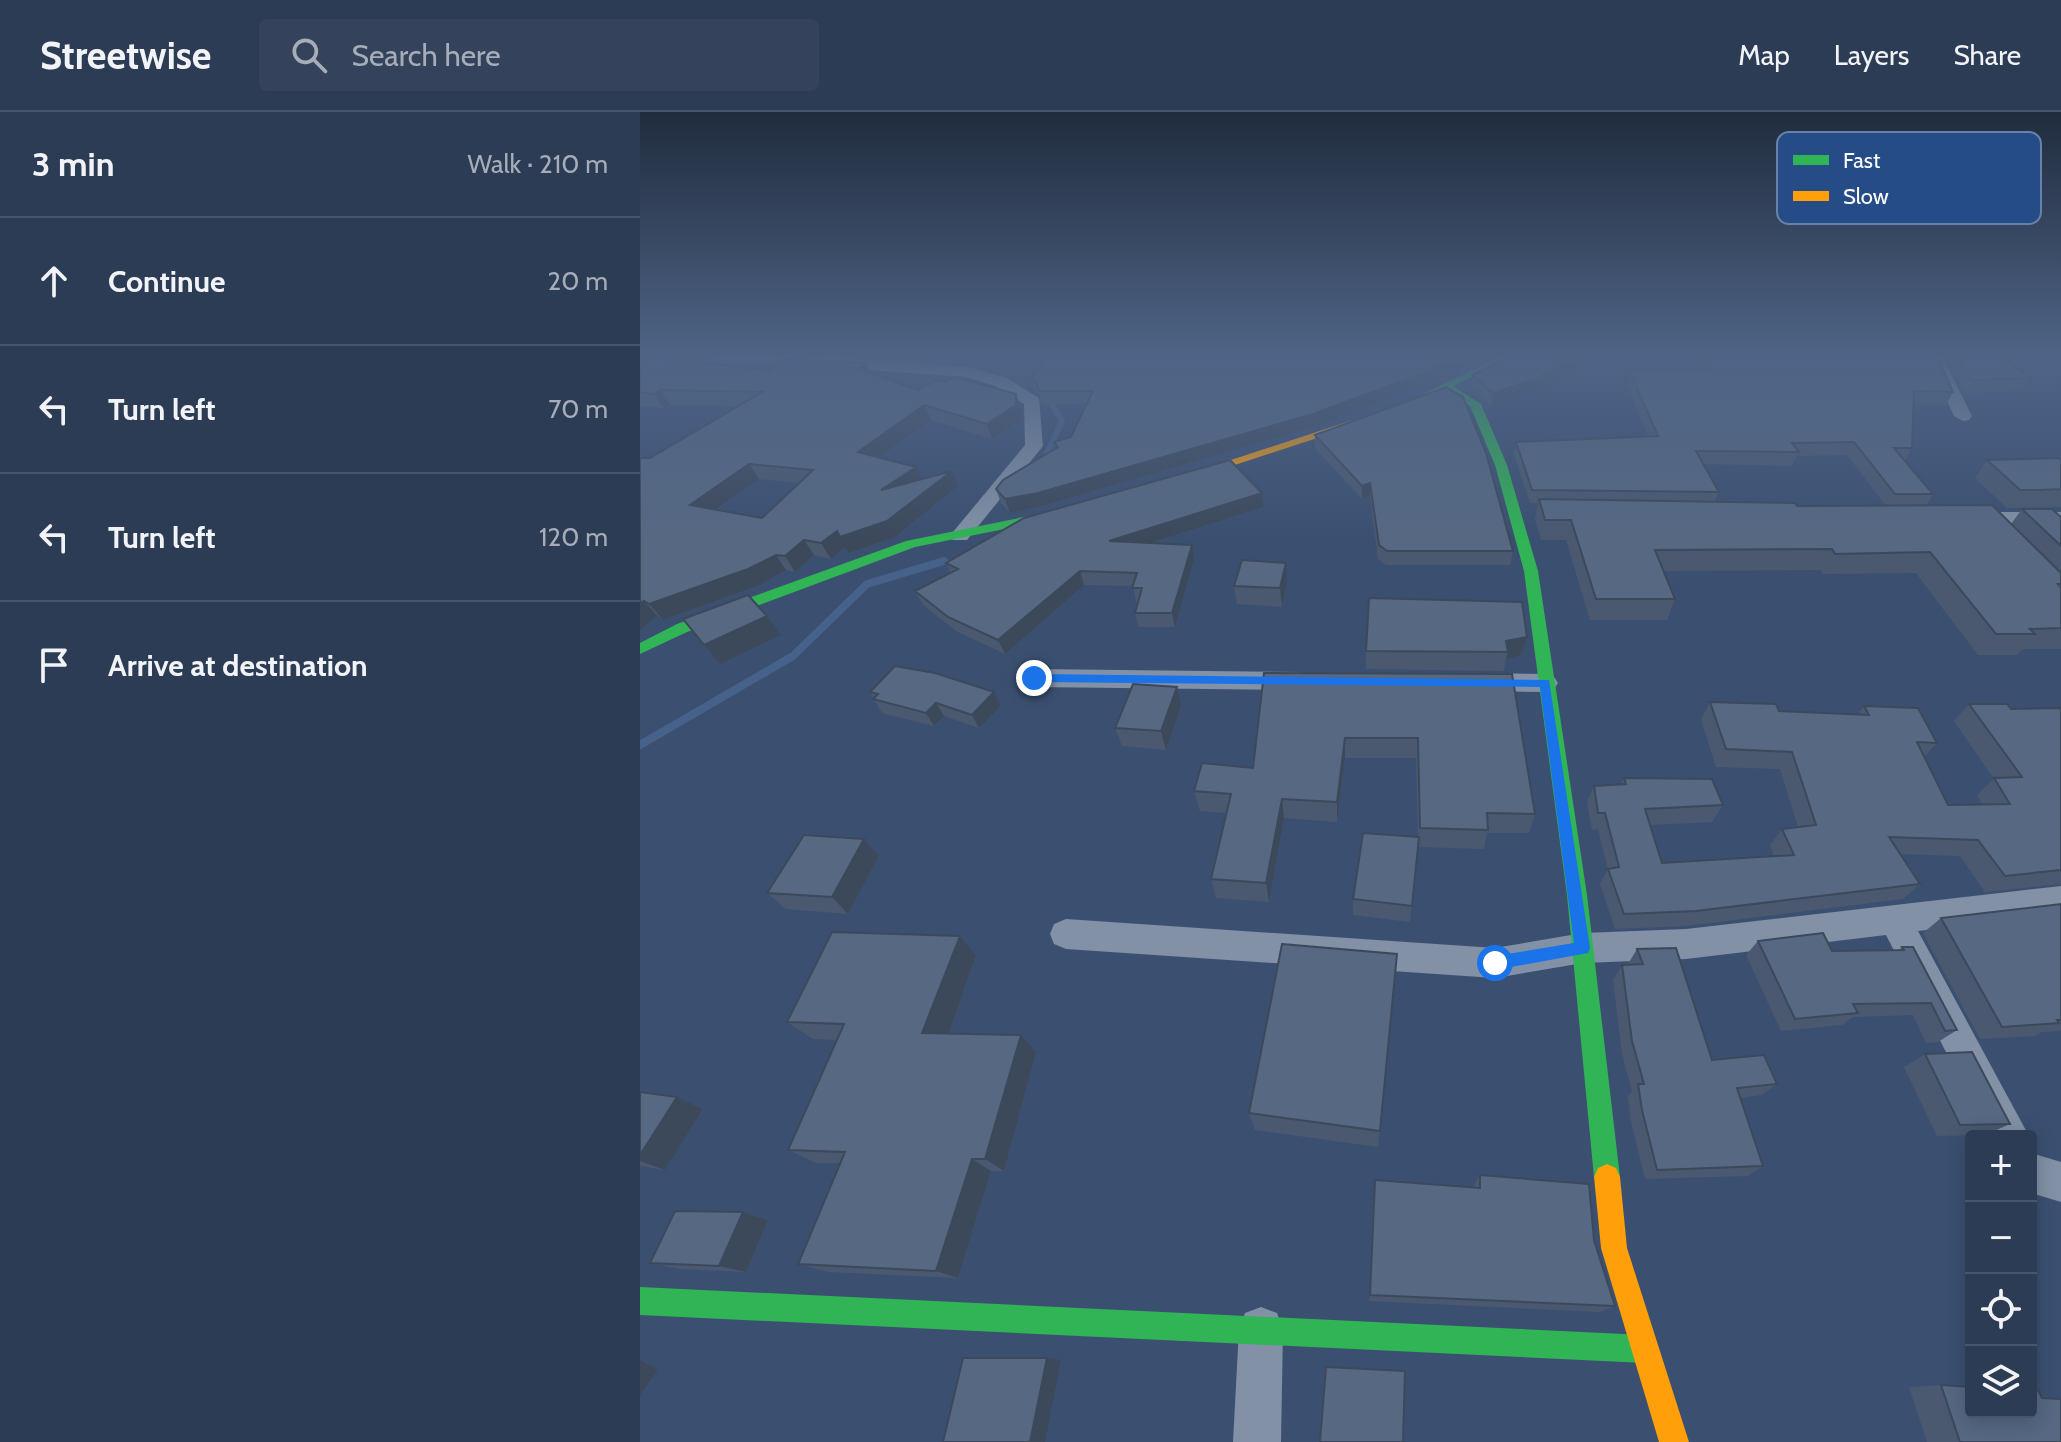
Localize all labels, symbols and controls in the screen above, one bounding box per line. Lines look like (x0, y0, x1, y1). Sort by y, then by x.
search box (259, 19, 819, 91)
text: Streetwise (40, 32, 211, 79)
icon: search (287, 33, 331, 77)
text: Search here (351, 37, 501, 74)
text: Map (1738, 38, 1790, 72)
text: Layers (1834, 38, 1909, 72)
text: Share (1953, 38, 2021, 72)
legend (1777, 132, 2041, 224)
text: 3 min (32, 143, 114, 185)
text: Fast (1843, 147, 1881, 174)
text: Walk · 210 m (467, 148, 608, 180)
text: Slow (1843, 183, 1889, 210)
icon: ahead (32, 259, 76, 303)
text: Continue (108, 263, 225, 300)
text: 20 m (548, 265, 608, 297)
icon: left (32, 387, 76, 431)
text: Turn left (108, 391, 216, 428)
text: 70 m (548, 393, 608, 425)
icon: left (32, 515, 76, 559)
text: Turn left (108, 519, 216, 556)
text: 120 m (539, 521, 608, 553)
icon: arrive (32, 643, 76, 687)
text: Arrive at destination (108, 647, 368, 684)
route end (1016, 660, 1052, 696)
route start (1477, 945, 1513, 981)
map controls (1965, 1130, 2037, 1418)
button: + (1965, 1130, 2037, 1202)
button: − (1965, 1202, 2037, 1274)
button: locate (1965, 1274, 2037, 1346)
button: layers (1965, 1346, 2037, 1418)

